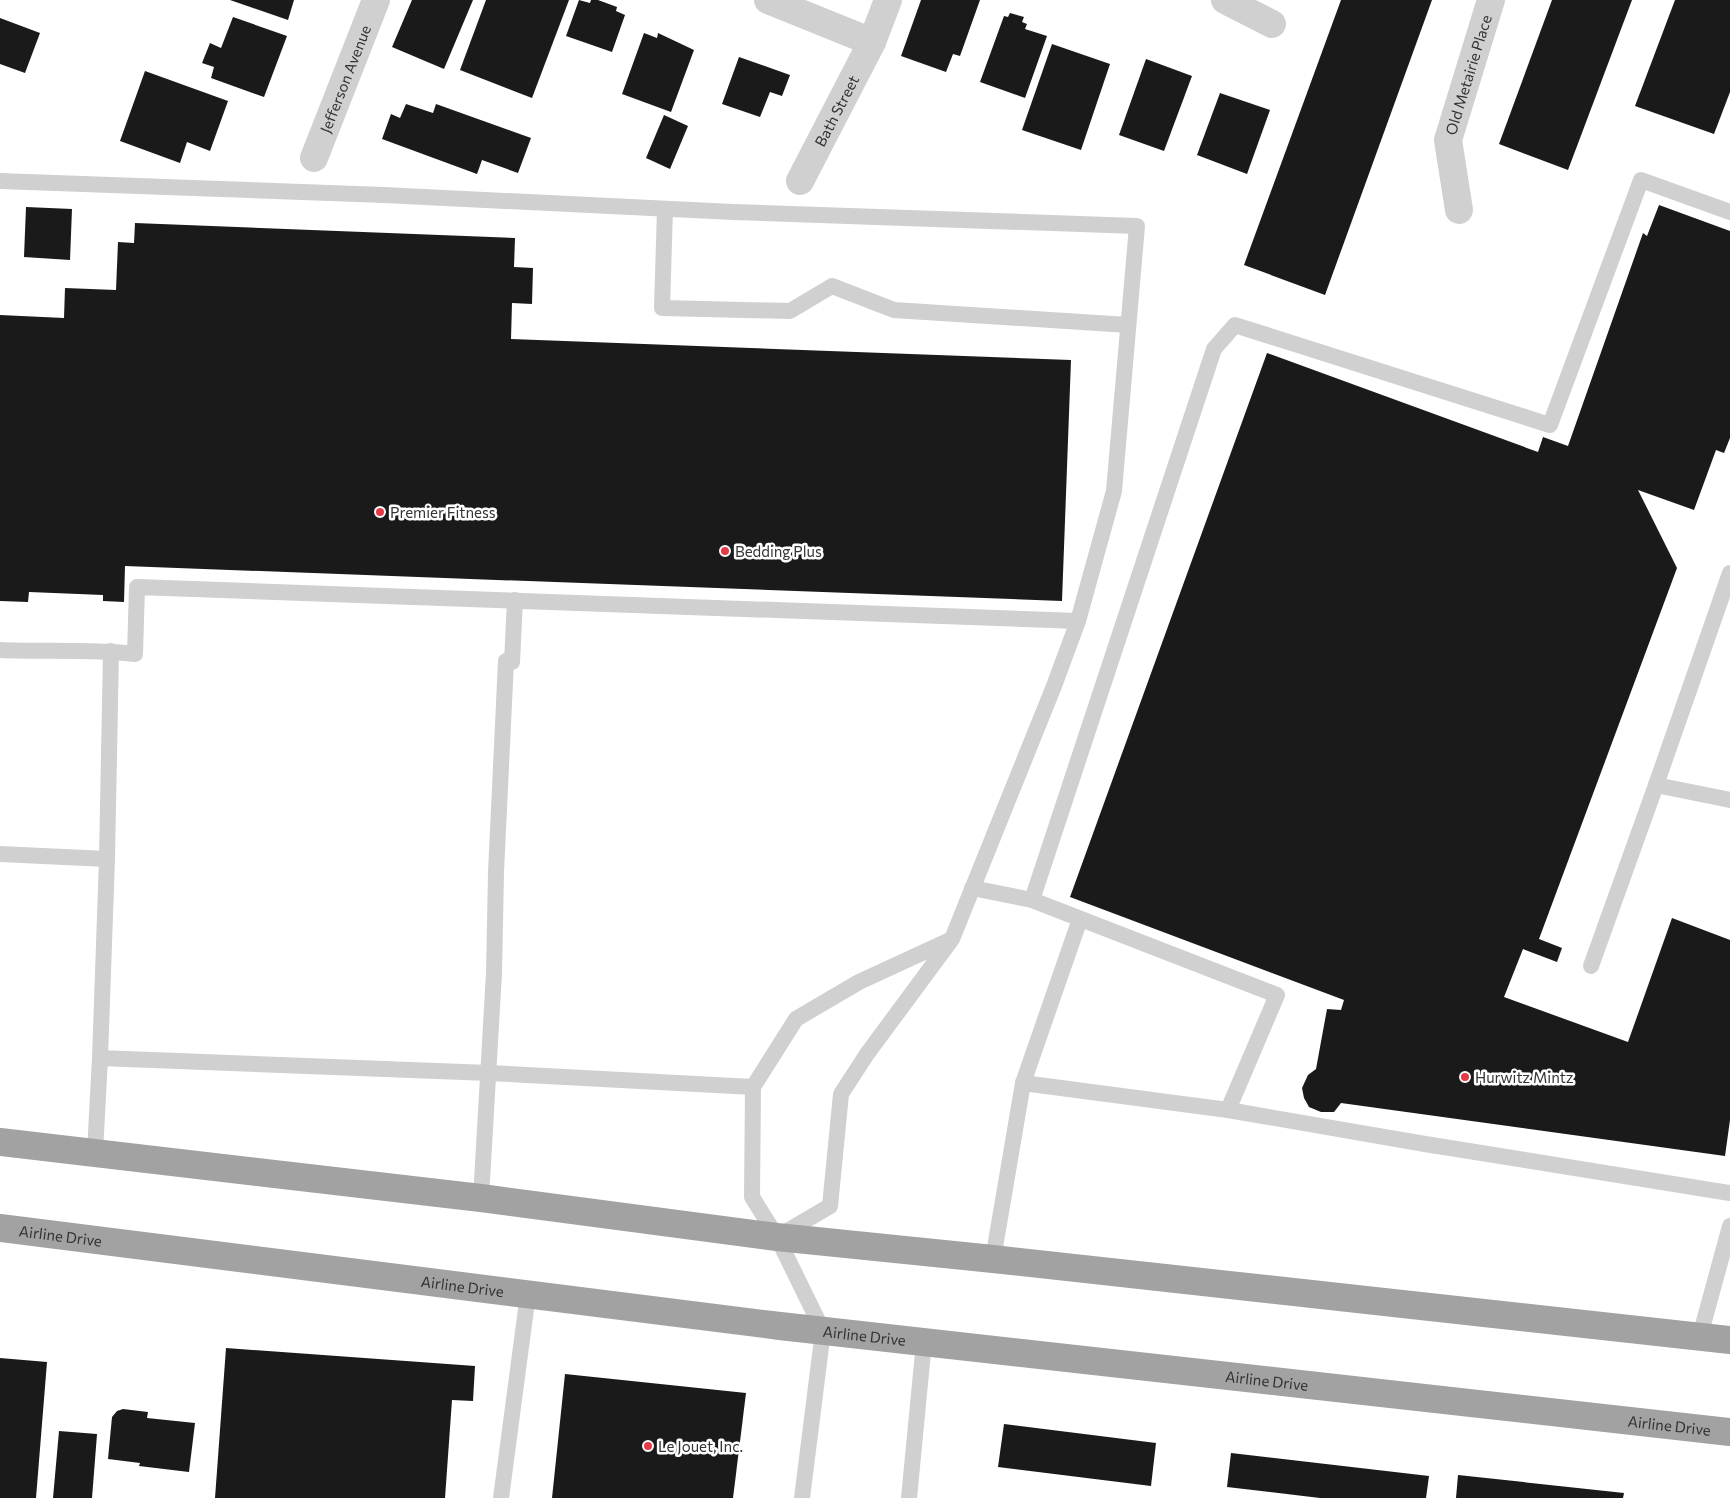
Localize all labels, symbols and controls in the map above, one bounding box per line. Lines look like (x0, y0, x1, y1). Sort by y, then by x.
street label: Old Metairie Place (1441, 13, 1495, 137)
street label: Jefferson Avenue (316, 22, 374, 135)
street label: Bath Street (810, 72, 862, 149)
place label: Premier Fitness (390, 503, 496, 521)
marker: Premier Fitness (374, 506, 386, 518)
place label: Bedding Plus (735, 542, 822, 560)
marker: Bedding Plus (719, 545, 731, 557)
place label: Hurwitz Mintz (1475, 1068, 1573, 1086)
marker: Hurwitz Mintz (1459, 1071, 1471, 1083)
street label: Airline Drive (18, 1221, 103, 1250)
street label: Airline Drive (420, 1272, 505, 1300)
street label: Airline Drive (822, 1322, 907, 1349)
street label: Airline Drive (1224, 1367, 1309, 1394)
street label: Airline Drive (1627, 1412, 1712, 1439)
place label: Le Jouet, Inc. (658, 1437, 743, 1455)
marker: Le Jouet, Inc. (642, 1440, 654, 1452)

